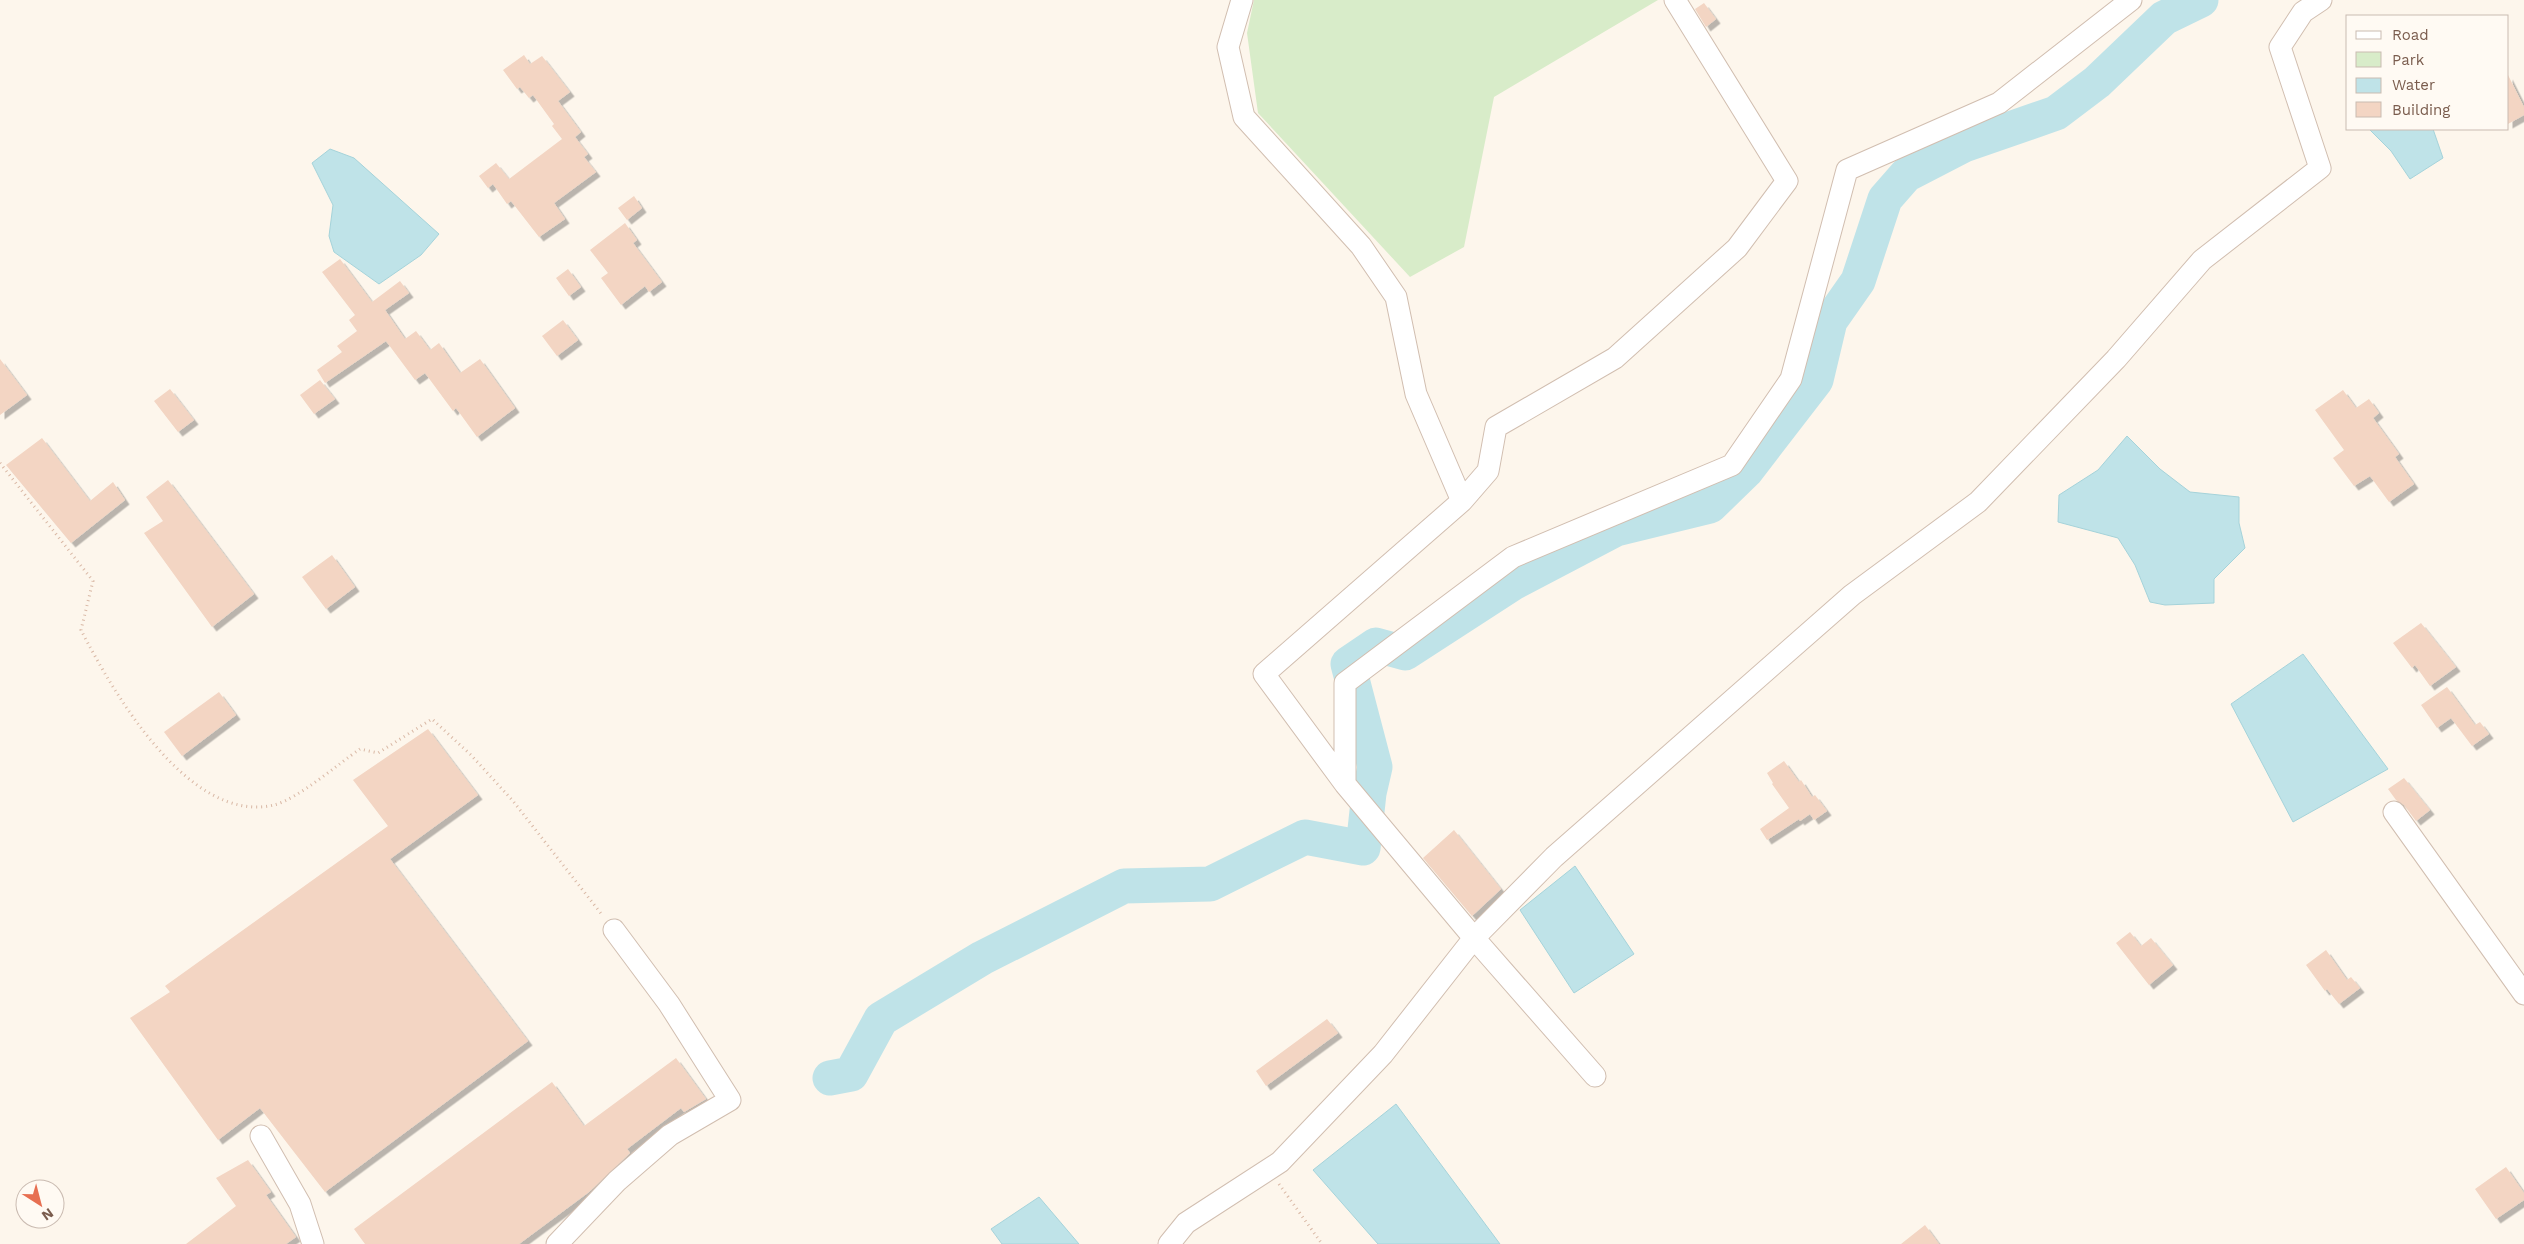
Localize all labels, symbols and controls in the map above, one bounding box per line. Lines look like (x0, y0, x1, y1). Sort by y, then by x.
legend (2346, 15, 2509, 130)
text: Road (2392, 26, 2429, 44)
text: Park (2392, 51, 2425, 69)
text: Water (2392, 76, 2435, 94)
text: Building (2392, 101, 2450, 119)
north arrow (15, 1179, 65, 1229)
text: N (39, 1205, 57, 1224)

